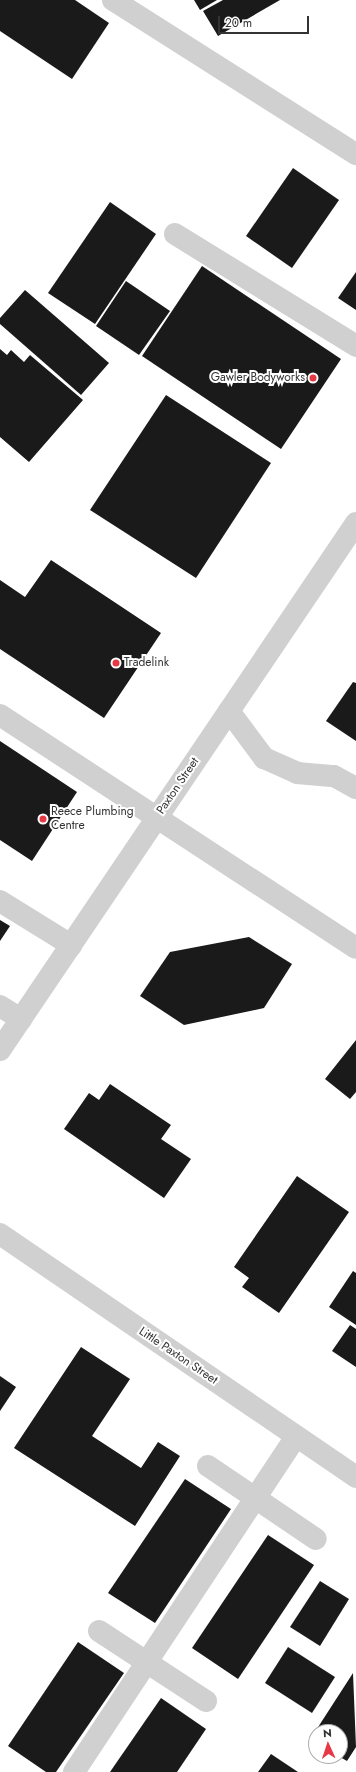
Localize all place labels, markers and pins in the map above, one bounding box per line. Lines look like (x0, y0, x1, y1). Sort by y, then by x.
place label: Gawler Bodyworks (211, 371, 305, 385)
marker: Gawler Bodyworks (308, 373, 318, 383)
place label: Tradelink (124, 656, 169, 670)
marker: Tradelink (111, 658, 121, 668)
place label: Reece Plumbing Centre (51, 805, 134, 833)
marker: Reece Plumbing Centre (38, 814, 48, 824)

